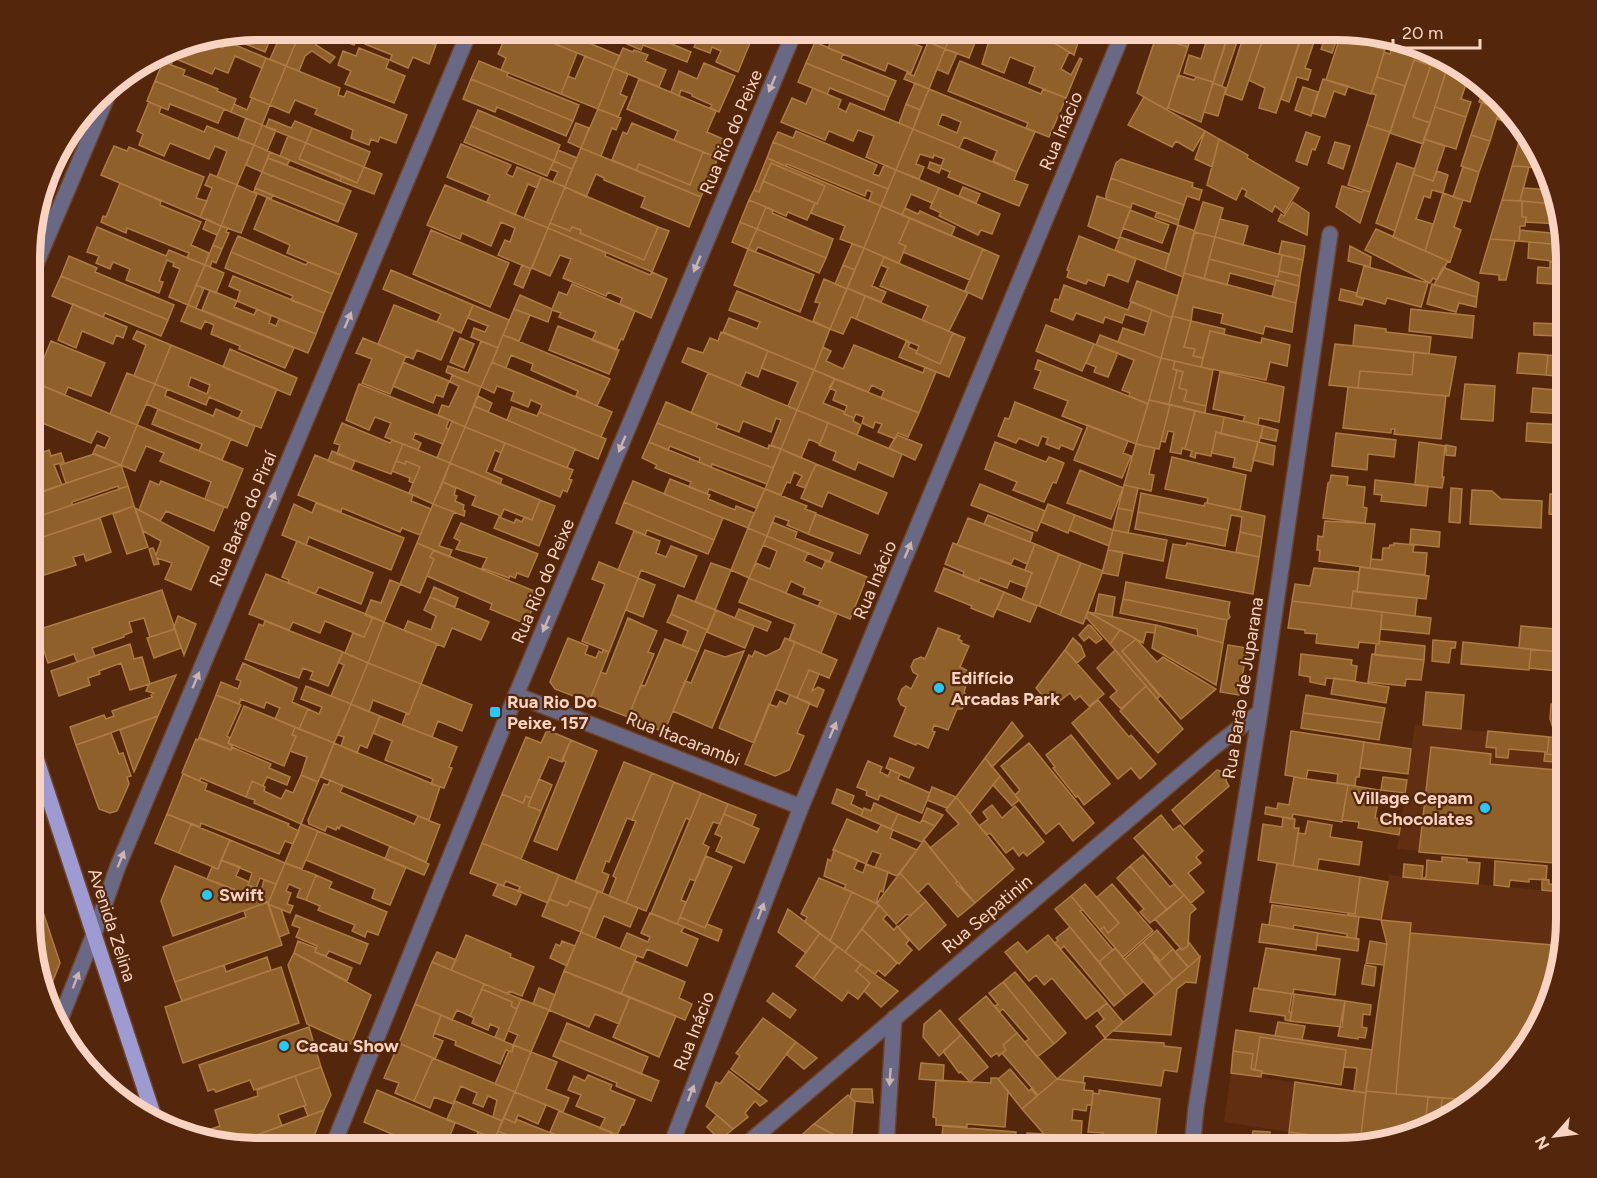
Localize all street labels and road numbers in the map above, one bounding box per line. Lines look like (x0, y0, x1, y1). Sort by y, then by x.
street label: Rua Rio do Peixe (695, 66, 767, 198)
street label: Rua Inácio (1035, 88, 1087, 174)
street label: Rua Barão do Piraí (205, 447, 282, 590)
street label: Rua Rio do Peixe (507, 515, 579, 647)
street label: Rua Inácio (849, 537, 901, 623)
street label: Rua Barão de Juparana (1218, 596, 1268, 780)
street label: Rua Itacarambi (623, 707, 743, 771)
street label: Avenida Zelina (83, 865, 141, 985)
street label: Rua Sepatinin (937, 870, 1037, 958)
street label: Rua Inácio (669, 988, 719, 1074)

